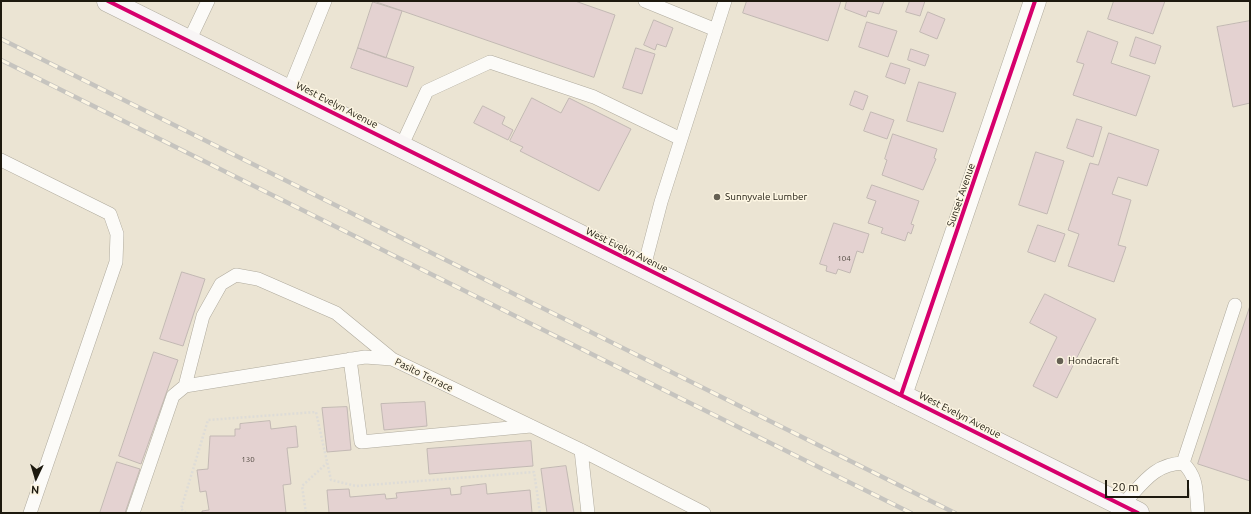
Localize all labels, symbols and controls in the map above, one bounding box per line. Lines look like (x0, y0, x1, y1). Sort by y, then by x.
street label: West Evelyn Avenue (294, 79, 380, 131)
street label: Sunset Avenue (945, 162, 977, 228)
place label: Sunnyvale Lumber (725, 191, 807, 203)
marker: Sunnyvale Lumber (712, 192, 722, 202)
street label: West Evelyn Avenue (584, 225, 670, 275)
house number: 104 (837, 253, 851, 263)
place label: Hondacraft (1068, 355, 1119, 367)
street label: Pasito Terrace (393, 356, 455, 394)
marker: Hondacraft (1055, 356, 1065, 366)
street label: West Evelyn Avenue (917, 389, 1003, 441)
house number: 130 (241, 454, 255, 464)
north arrow (16, 458, 56, 498)
scale bar (1107, 472, 1191, 498)
text: 20 m (1112, 480, 1139, 493)
text: N (31, 484, 40, 496)

